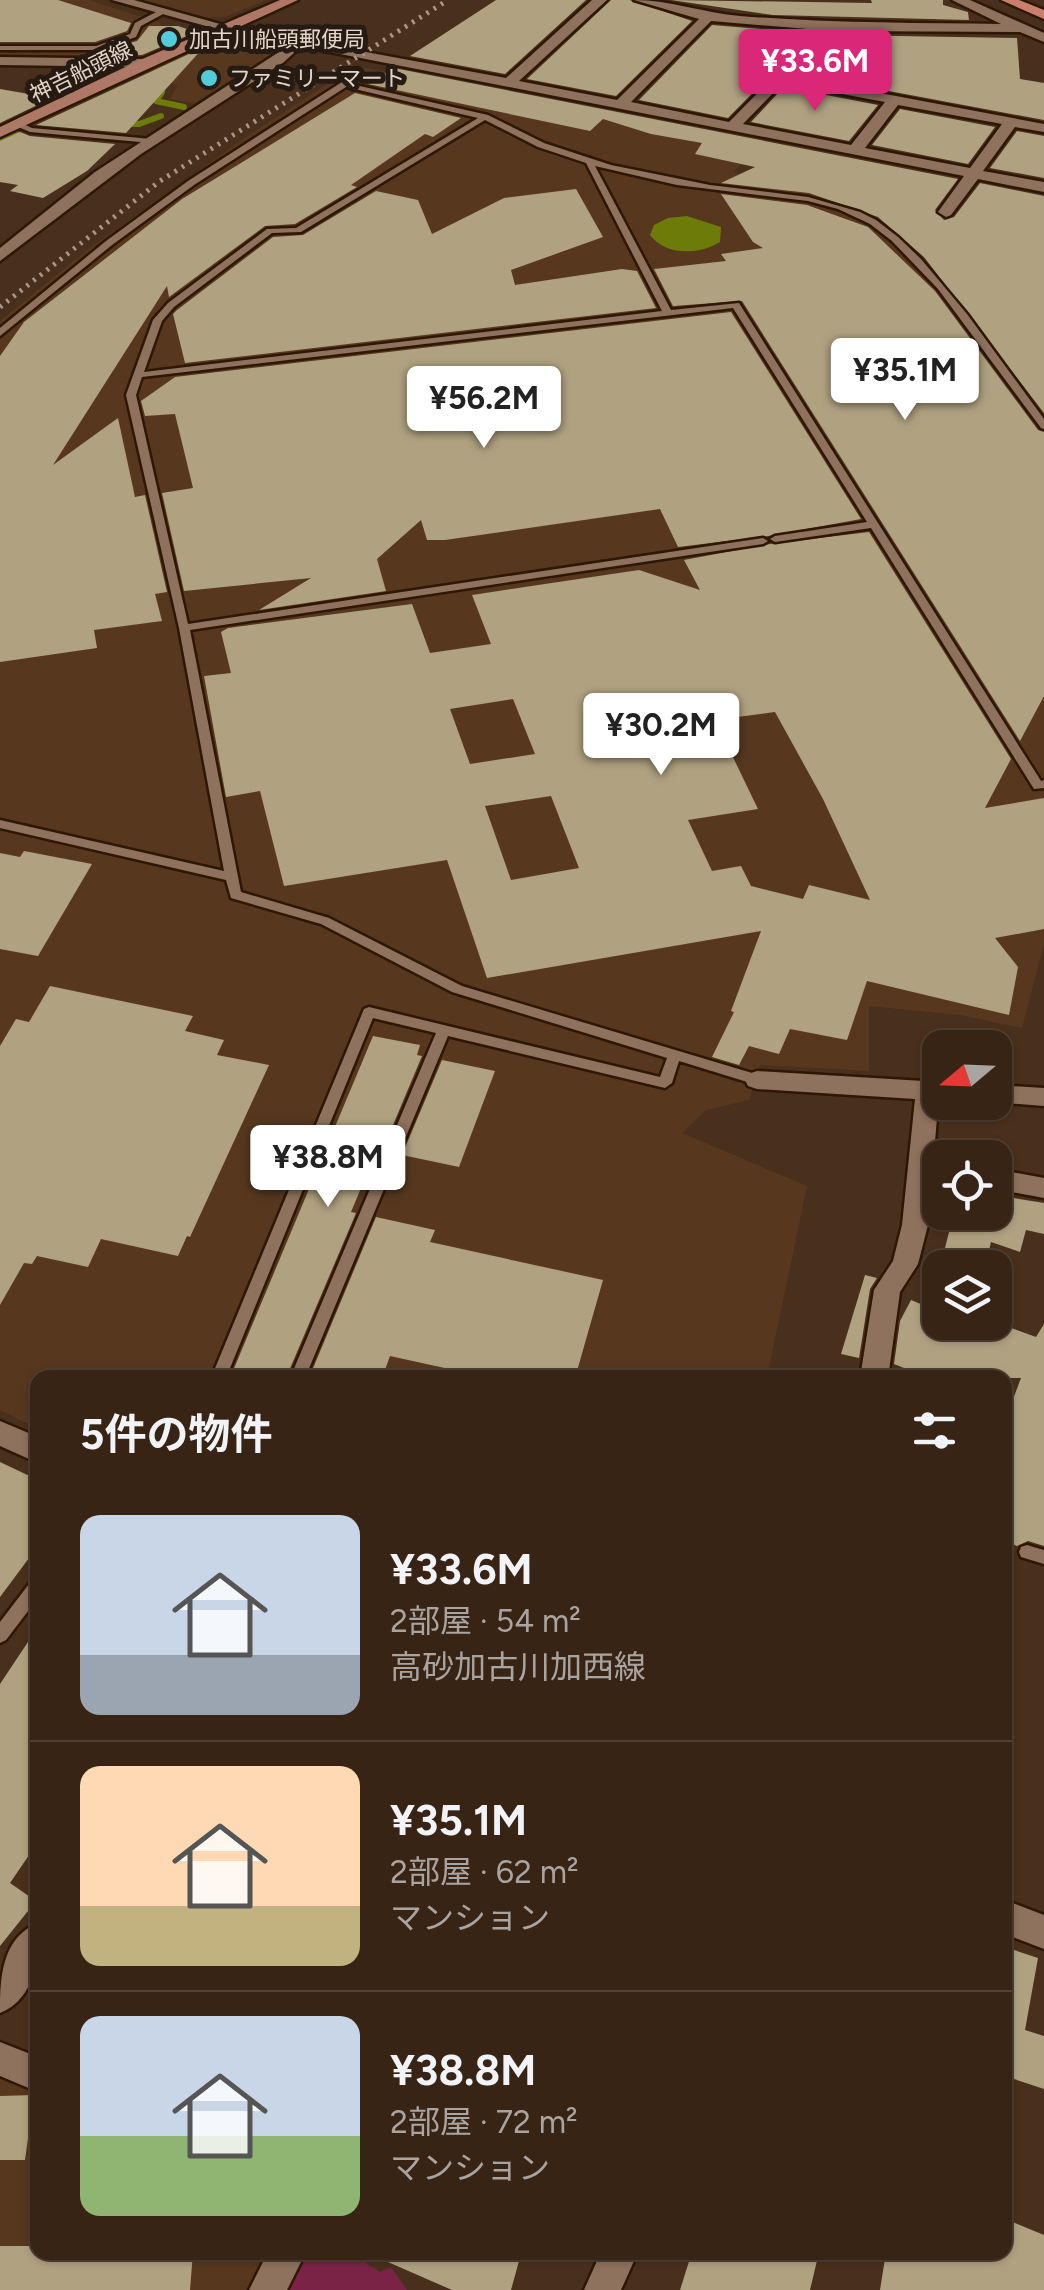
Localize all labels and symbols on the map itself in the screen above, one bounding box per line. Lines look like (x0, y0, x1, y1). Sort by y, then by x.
place label: 加古川船頭郵便局 (189, 26, 365, 53)
marker: 加古川船頭郵便局 (158, 28, 180, 50)
pin: ¥33.6M (734, 29, 896, 114)
street label: 神吉船頭線 (26, 36, 136, 108)
place label: ファミリーマート (229, 65, 405, 92)
marker: ファミリーマート (198, 67, 220, 89)
pin: ¥35.1M (824, 338, 986, 423)
pin: ¥56.2M (403, 366, 565, 451)
pin: ¥30.2M (580, 693, 742, 778)
north arrow (922, 1030, 1012, 1120)
pin: ¥38.8M (247, 1125, 409, 1210)

